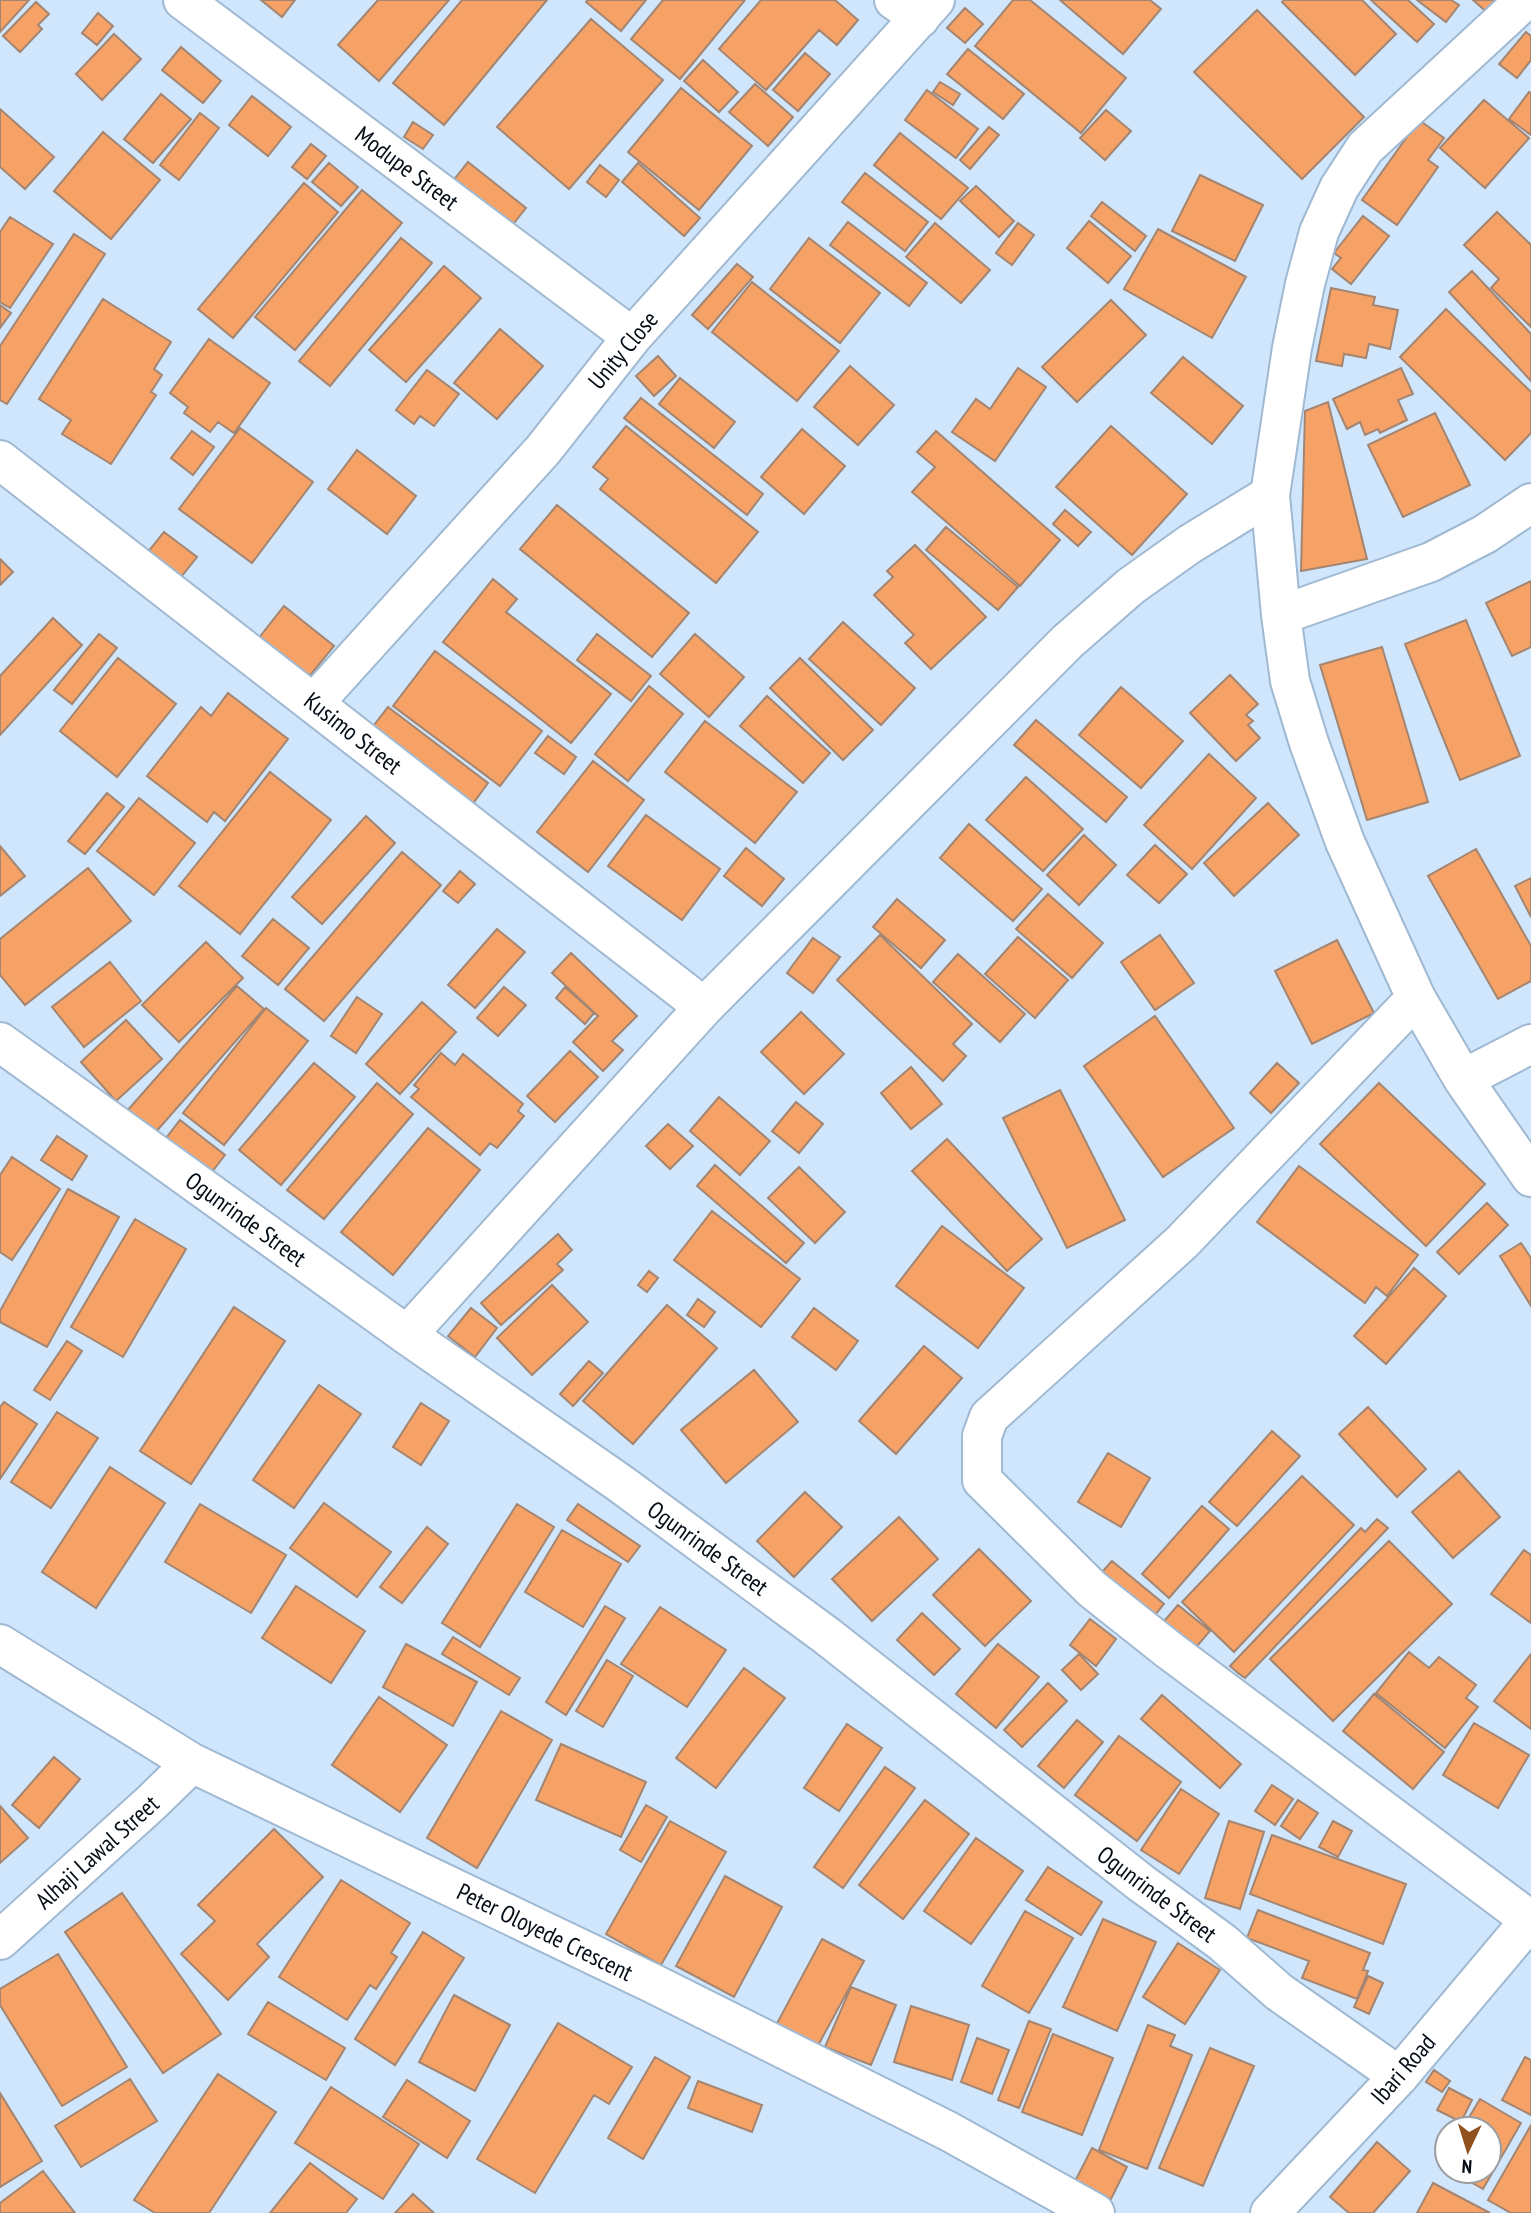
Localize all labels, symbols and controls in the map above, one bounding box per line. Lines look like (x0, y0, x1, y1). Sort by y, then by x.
street label: Modupe Street (349, 119, 465, 217)
street label: Unity Close (581, 304, 665, 396)
street label: Kusimo Street (298, 685, 408, 781)
street label: Ogunrinde Street (179, 1165, 313, 1273)
street label: Ogunrinde Street (641, 1494, 775, 1602)
street label: Alhaji Lawal Street (29, 1788, 166, 1916)
street label: Ogunrinde Street (1091, 1839, 1223, 1949)
street label: Peter Oloyede Crescent (452, 1876, 638, 1988)
street label: Ibari Road (1364, 2027, 1442, 2111)
north arrow (1433, 2115, 1503, 2185)
text: N (1461, 2155, 1473, 2179)

